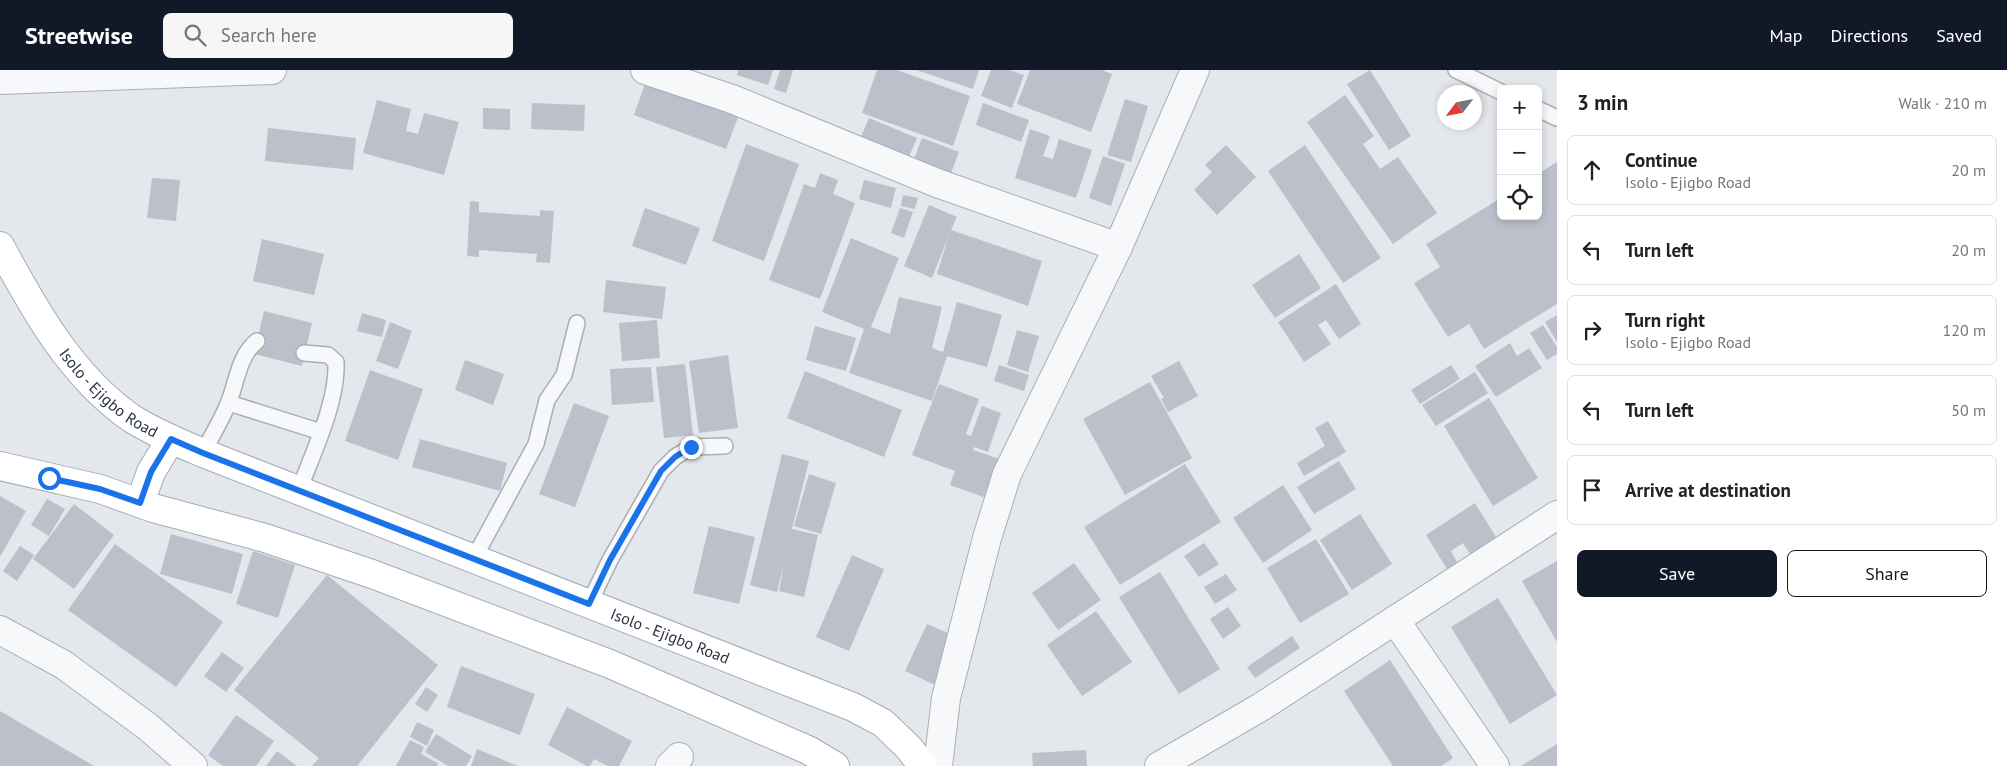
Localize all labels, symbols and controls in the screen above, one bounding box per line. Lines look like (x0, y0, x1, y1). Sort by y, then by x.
search box (163, 13, 513, 58)
text: Streetwise (25, 20, 133, 51)
icon: search (181, 21, 209, 49)
text: Search here (221, 23, 317, 47)
text: Map (1770, 24, 1802, 47)
text: Directions (1830, 24, 1908, 47)
text: Saved (1936, 24, 1982, 47)
north arrow (1437, 85, 1482, 130)
map controls (1497, 85, 1542, 220)
button: + (1497, 85, 1542, 130)
text: 3 min (1577, 89, 1628, 116)
text: Walk · 210 m (1898, 93, 1987, 113)
button: − (1497, 130, 1542, 175)
text: Continue (1625, 148, 1697, 172)
icon: ahead (1578, 156, 1606, 184)
text: 20 m (1951, 160, 1986, 180)
text: Isolo - Ejigbo Road (1625, 172, 1751, 192)
button: locate (1497, 175, 1542, 220)
icon: left (1578, 236, 1606, 264)
text: Turn left (1625, 238, 1694, 262)
text: 20 m (1951, 240, 1986, 260)
text: Turn right (1625, 308, 1705, 332)
icon: right (1578, 316, 1606, 344)
text: 120 m (1943, 320, 1986, 340)
text: Isolo - Ejigbo Road (1625, 332, 1751, 352)
street label: Isolo - Ejigbo Road (55, 344, 162, 441)
icon: left (1578, 396, 1606, 424)
text: Turn left (1625, 398, 1694, 422)
text: 50 m (1951, 400, 1986, 420)
route end (680, 436, 703, 459)
route start (38, 467, 61, 490)
icon: arrive (1578, 476, 1606, 504)
text: Arrive at destination (1625, 478, 1791, 502)
button: Save (1577, 550, 1777, 597)
button: Share (1787, 550, 1987, 597)
street label: Isolo - Ejigbo Road (608, 603, 733, 668)

